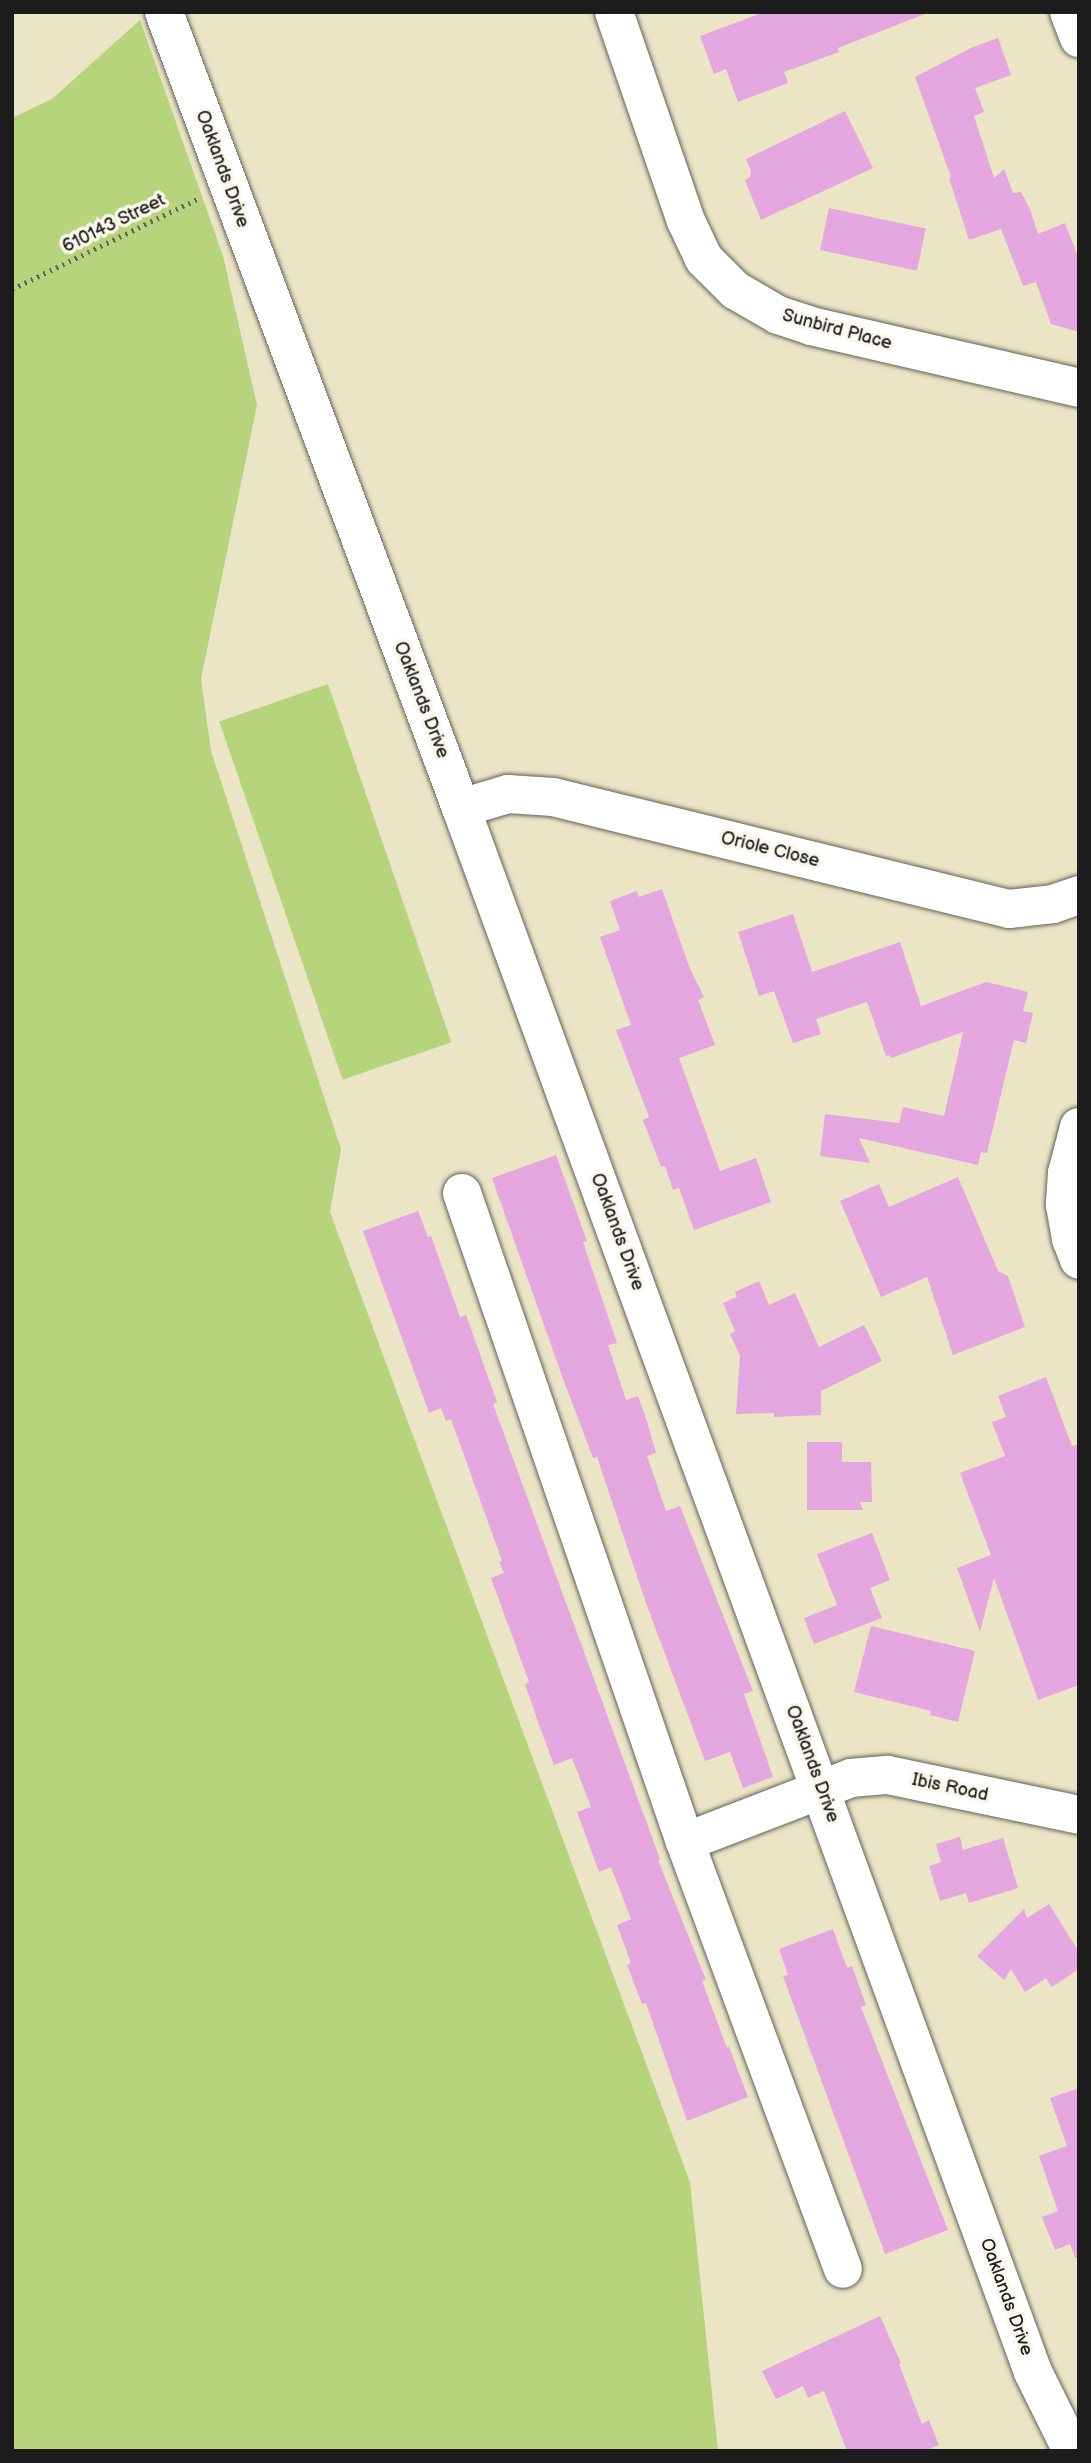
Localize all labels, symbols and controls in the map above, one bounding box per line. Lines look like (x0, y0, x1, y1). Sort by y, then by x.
street label: Oaklands Drive (191, 107, 253, 231)
street label: 610143 Street (59, 190, 169, 258)
street label: Sunbird Place (780, 305, 894, 355)
street label: Oaklands Drive (389, 639, 453, 761)
street label: Oriole Close (719, 827, 821, 873)
street label: Oaklands Drive (586, 1170, 648, 1294)
street label: Oaklands Drive (781, 1702, 843, 1826)
street label: Ibis Road (910, 1769, 990, 1807)
street label: Oaklands Drive (975, 2235, 1037, 2359)

